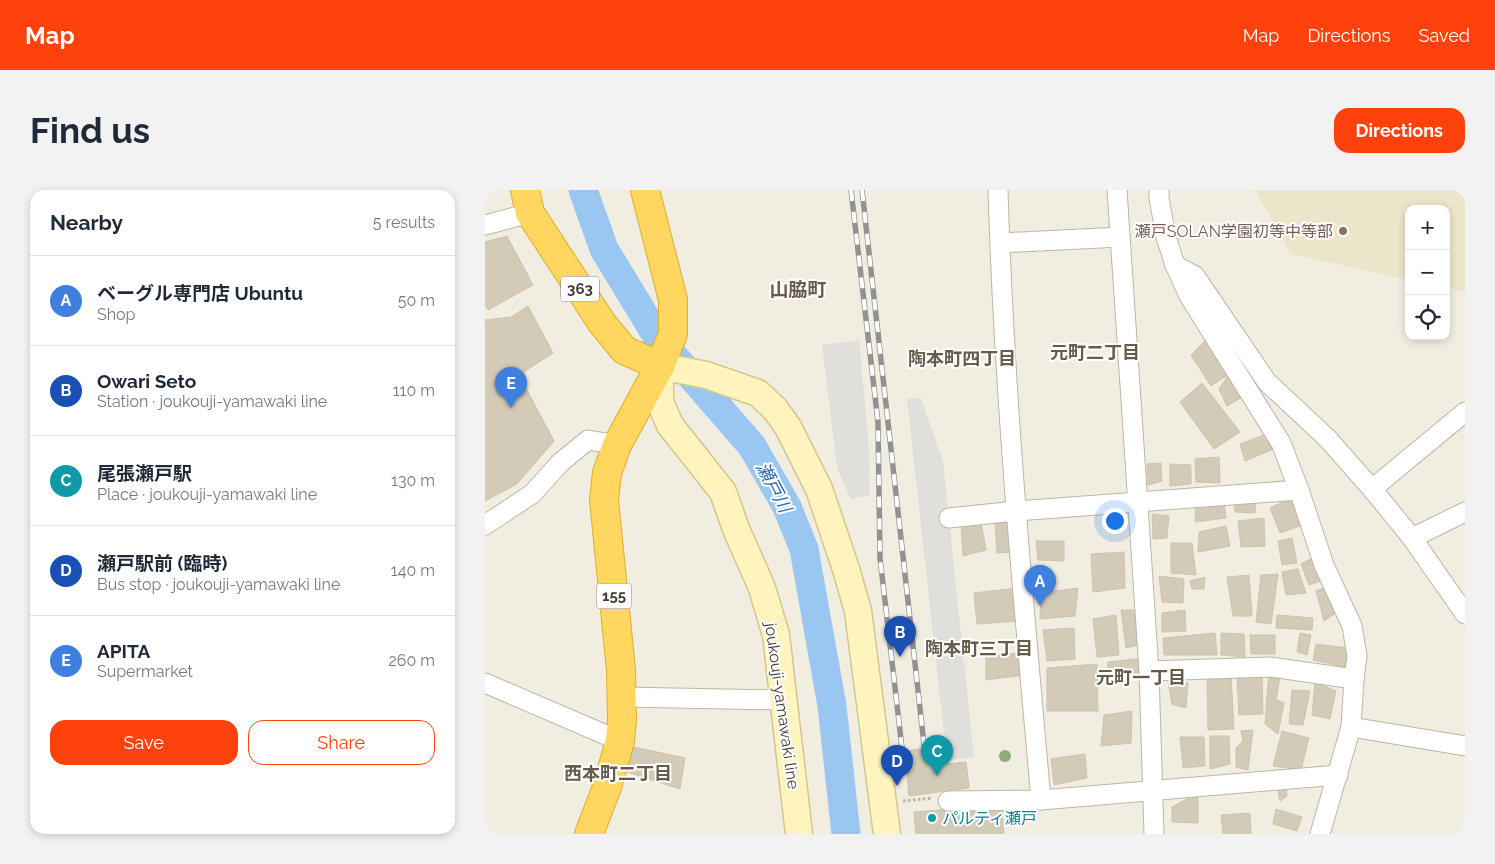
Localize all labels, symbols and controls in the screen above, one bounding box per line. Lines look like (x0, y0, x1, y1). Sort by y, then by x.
text: Map (25, 21, 75, 50)
text: Map (1243, 25, 1279, 46)
text: Directions (1307, 25, 1391, 46)
text: Saved (1419, 25, 1470, 46)
button: Directions (1334, 108, 1465, 153)
text: Find us (30, 110, 150, 151)
map controls (1405, 205, 1450, 340)
button: + (1405, 205, 1450, 250)
text: Nearby (50, 210, 123, 235)
text: 5 results (373, 213, 435, 232)
place label: 瀬戸SOLAN学園初等中等部 (1135, 222, 1333, 241)
marker: 瀬戸SOLAN学園初等中等部 (1337, 225, 1349, 237)
button: − (1405, 250, 1450, 295)
road number: 363 (561, 276, 599, 302)
district label: 山脇町 (769, 278, 827, 300)
text: ベーグル専門店 Ubuntu (97, 282, 303, 304)
text: A (61, 291, 71, 310)
text: 50 m (398, 291, 435, 310)
button: locate (1405, 295, 1450, 340)
text: Shop (97, 305, 135, 324)
district label: 元町二丁目 (1050, 342, 1140, 363)
district label: 陶本町四丁目 (908, 348, 1016, 369)
pin: E (495, 367, 527, 408)
text: Owari Seto (97, 370, 196, 392)
text: B (61, 381, 71, 400)
text: 110 m (393, 381, 435, 400)
text: Station · joukouji-yamawaki line (97, 392, 327, 411)
water label: 瀬戸川 (752, 458, 797, 518)
text: 尾張瀬戸駅 (97, 462, 192, 484)
text: C (61, 471, 71, 490)
text: 130 m (391, 471, 435, 490)
text: Place · joukouji-yamawaki line (97, 485, 317, 504)
your location (1102, 508, 1128, 534)
text: 瀬戸駅前 (臨時) (97, 552, 227, 574)
text: D (60, 561, 72, 580)
text: 140 m (391, 561, 435, 580)
pin: A (1024, 565, 1056, 606)
text: Bus stop · joukouji-yamawaki line (97, 575, 340, 594)
road number: 155 (597, 584, 631, 608)
pin: B (884, 616, 916, 657)
street label: joukouji-yamawaki line (761, 620, 803, 790)
district label: 陶本町三丁目 (925, 638, 1033, 659)
text: APITA (97, 640, 150, 662)
text: E (61, 651, 71, 670)
text: 260 m (388, 651, 435, 670)
text: Supermarket (97, 662, 193, 681)
district label: 元町一丁目 (1096, 667, 1186, 688)
button: Save (50, 720, 238, 765)
button: Share (248, 720, 435, 765)
pin: C (921, 735, 953, 776)
pin: D (881, 745, 913, 786)
district label: 西本町二丁目 (564, 763, 672, 784)
place label: パルティ瀬戸 (942, 809, 1037, 828)
marker: パルティ瀬戸 (926, 812, 938, 824)

